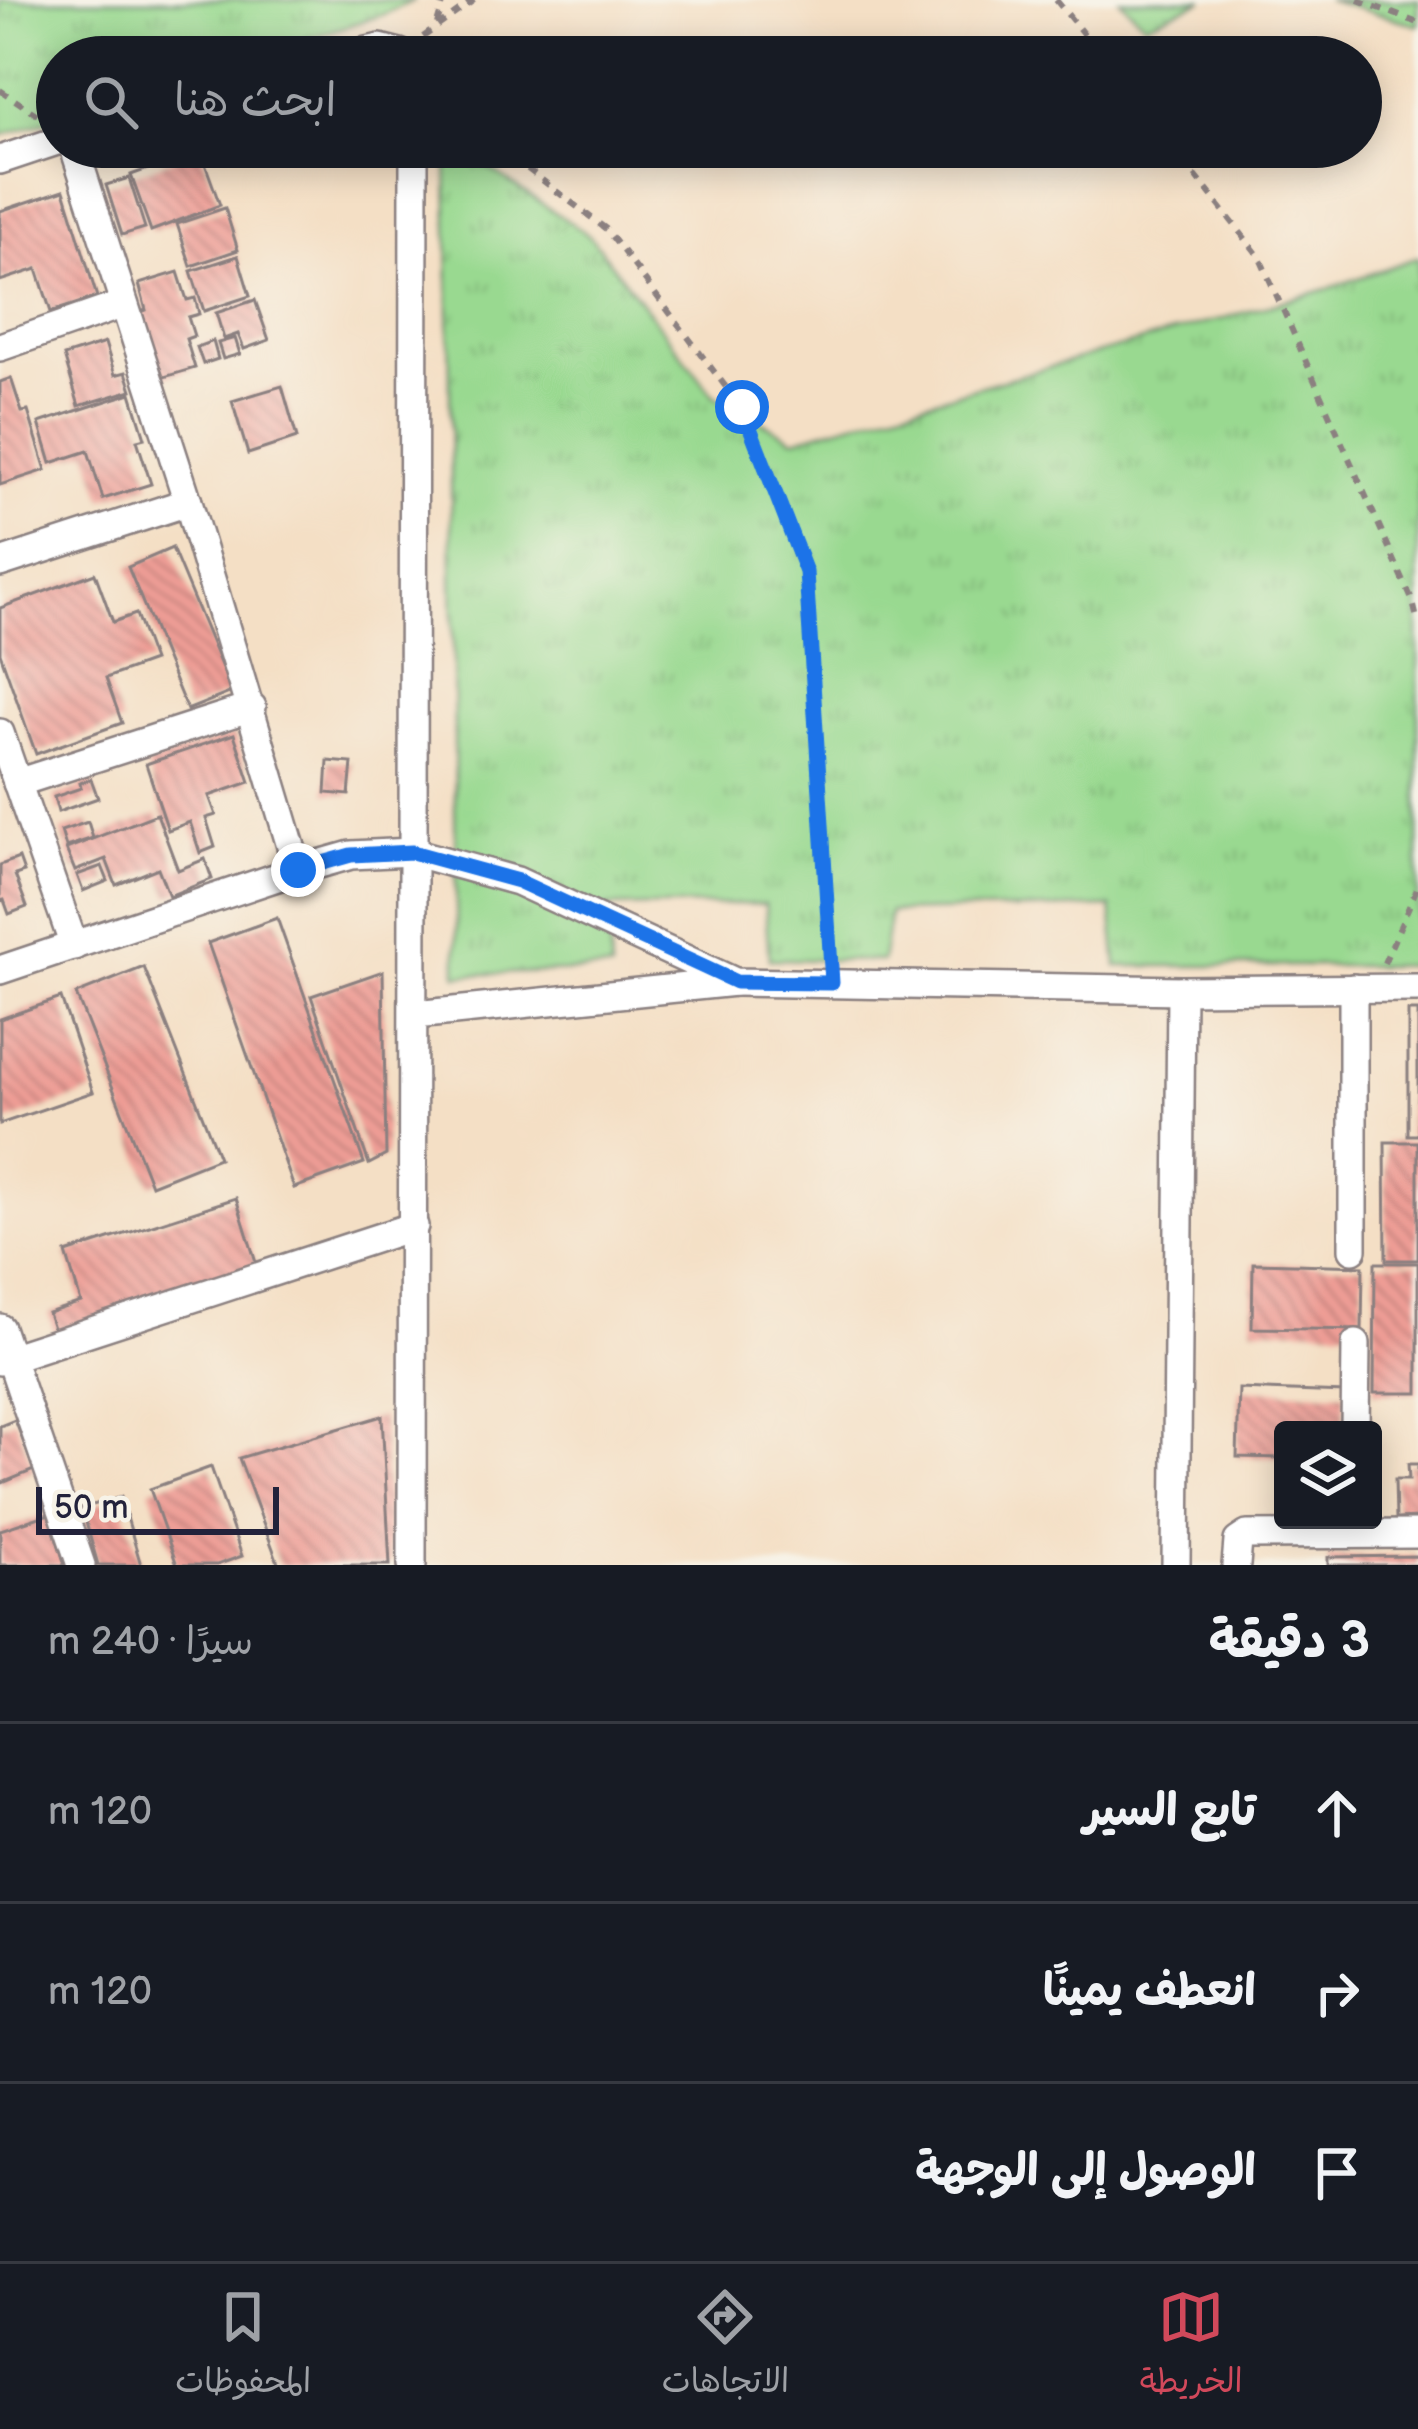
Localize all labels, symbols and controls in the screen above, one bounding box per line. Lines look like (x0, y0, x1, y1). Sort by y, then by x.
search box (36, 36, 1382, 168)
icon: search (78, 69, 144, 135)
text: ابحث هنا (174, 74, 337, 129)
route start (715, 380, 769, 434)
route end (271, 843, 325, 897)
map controls (1274, 1421, 1382, 1529)
button: layers (1274, 1421, 1382, 1529)
scale bar (36, 1481, 279, 1534)
text: 50 m (54, 1488, 129, 1528)
text: 3 دقيقة (1209, 1611, 1370, 1672)
text: سيرًا · 240 m (48, 1619, 253, 1666)
icon: ahead (1304, 1780, 1370, 1846)
text: تابع السير (1083, 1784, 1256, 1839)
text: 120 m (48, 1789, 152, 1836)
icon: right (1304, 1960, 1370, 2026)
text: انعطف يمينًا (1043, 1964, 1256, 2019)
text: 120 m (48, 1969, 152, 2016)
icon: arrive (1304, 2140, 1370, 2206)
text: الوصول إلى الوجهة (915, 2144, 1256, 2199)
tab: المحفوظات (175, 2284, 311, 2410)
tab: الاتجاهات (662, 2284, 789, 2410)
tab: الخريطة (1140, 2284, 1243, 2410)

